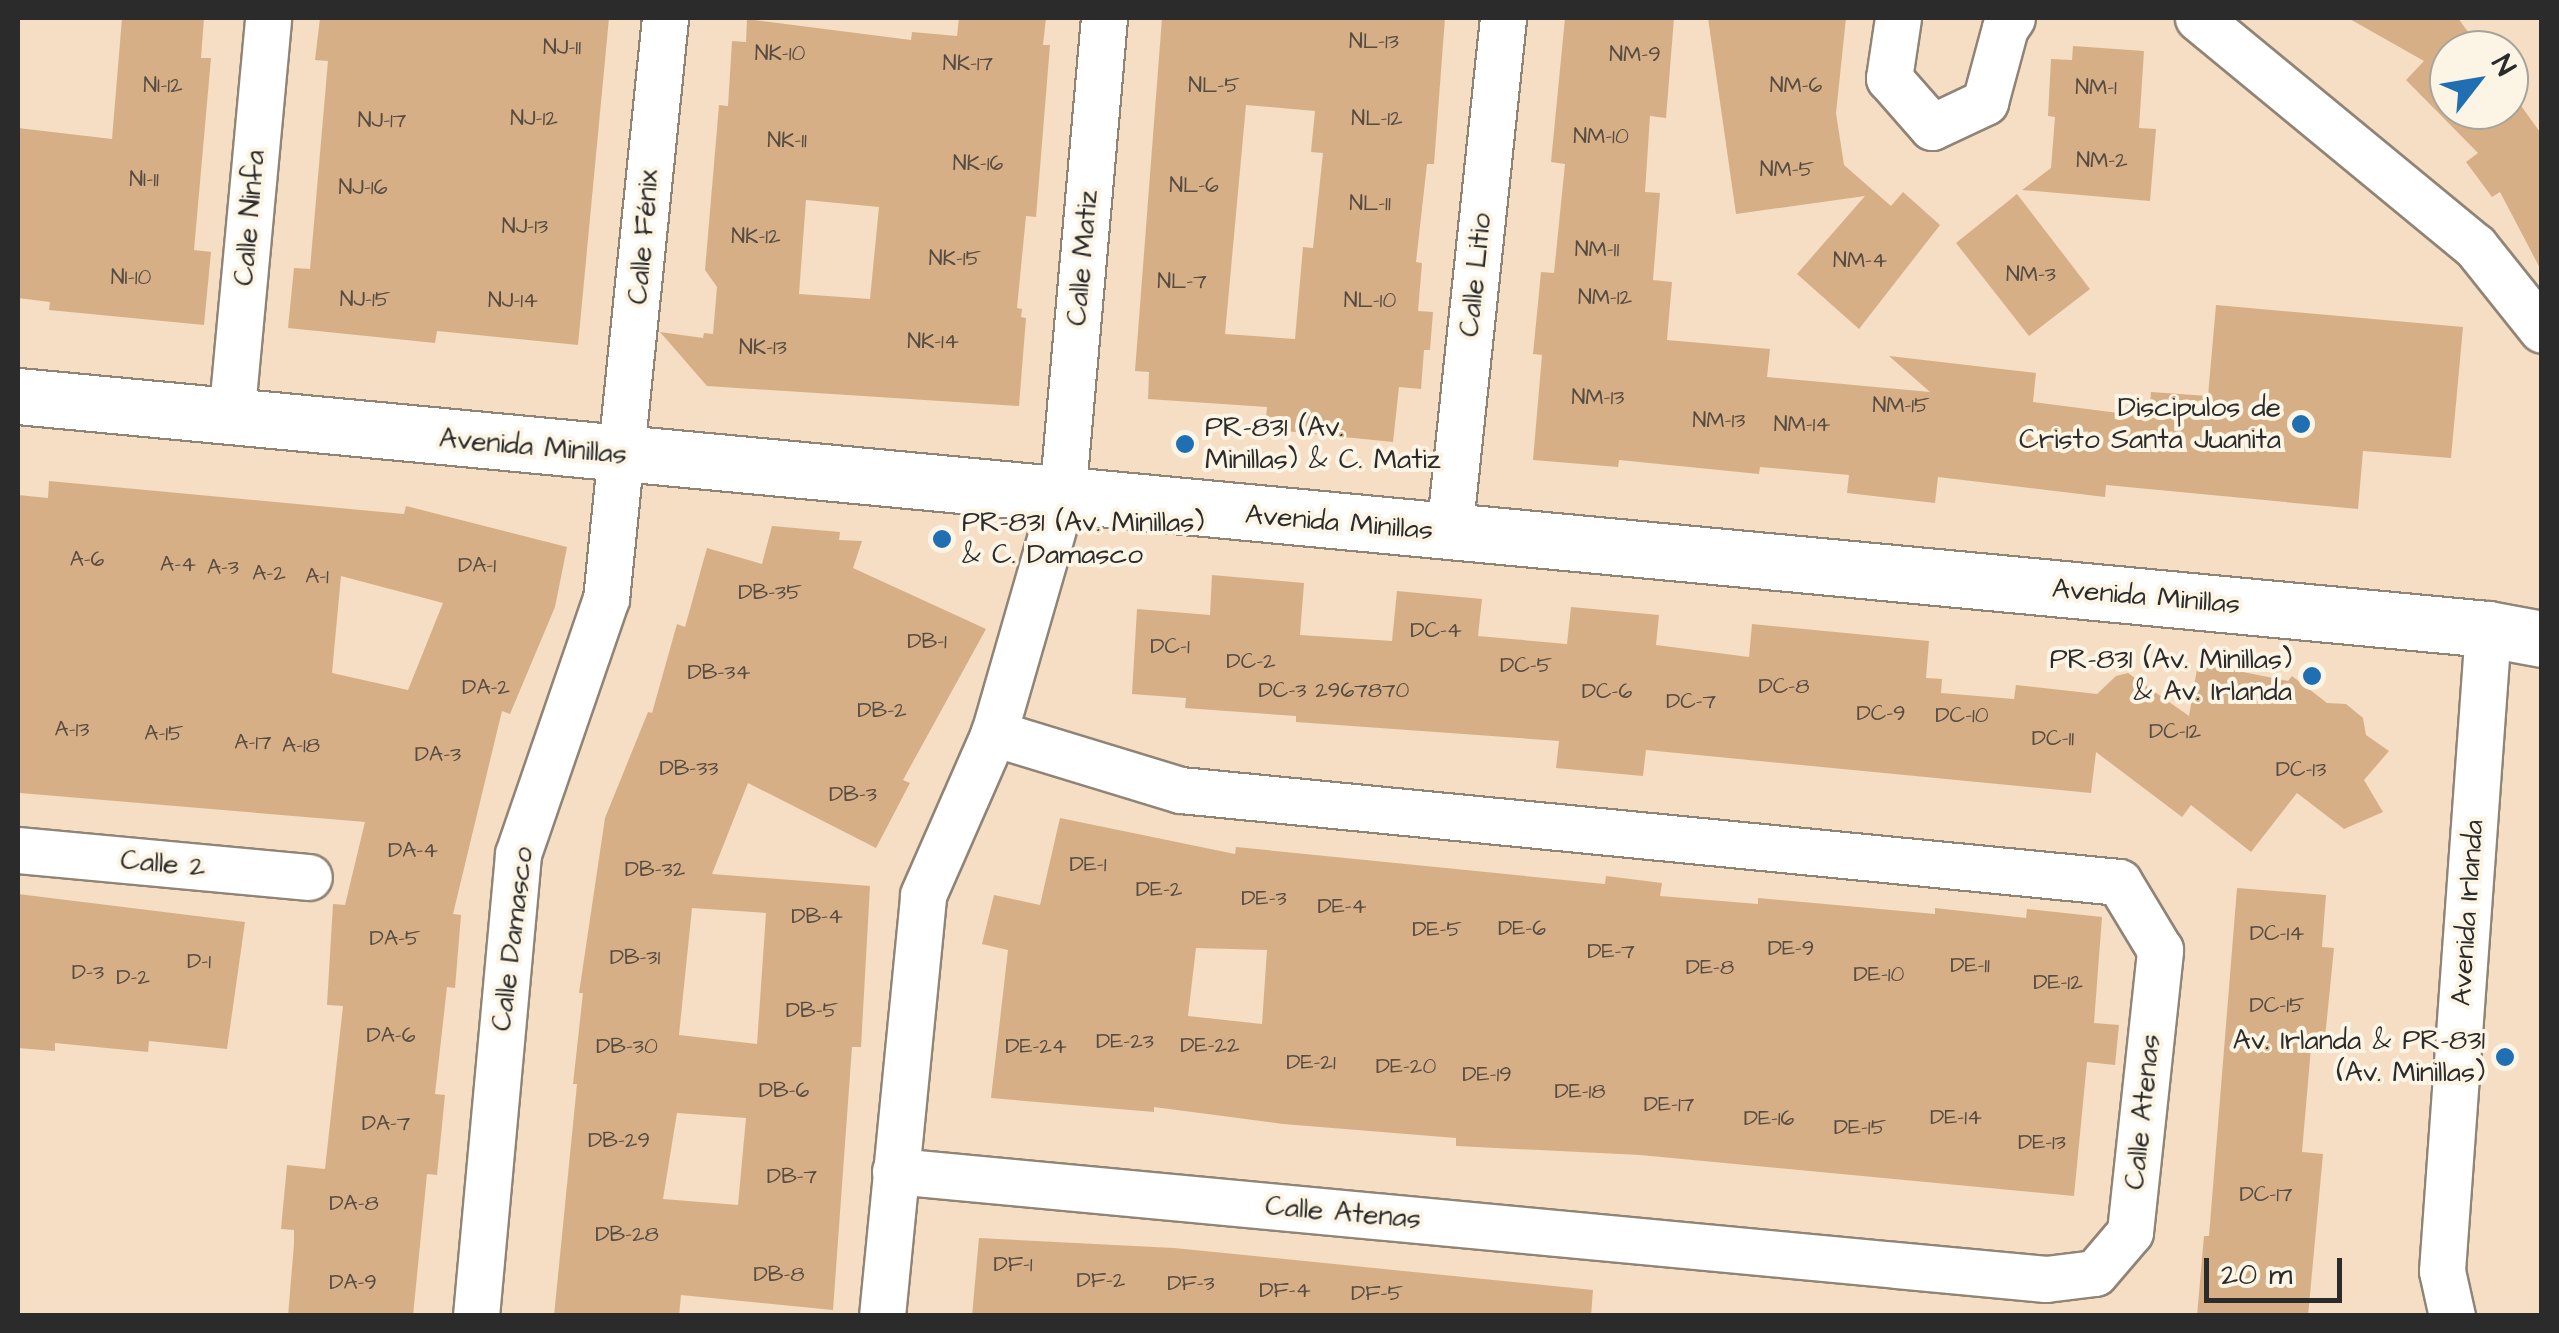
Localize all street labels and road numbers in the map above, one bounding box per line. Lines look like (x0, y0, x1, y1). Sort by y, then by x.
street label: Calle Ninfa (227, 149, 273, 287)
street label: Calle Fénix (621, 168, 667, 306)
street label: Calle Matiz (1060, 189, 1106, 327)
street label: Calle Litio (1453, 212, 1499, 338)
street label: Avenida Minillas (438, 422, 628, 472)
street label: Avenida Minillas (1244, 498, 1434, 548)
street label: Avenida Minillas (2051, 572, 2241, 622)
street label: Avenida Irlanda (2445, 819, 2491, 1007)
street label: Calle 2 (119, 844, 207, 884)
street label: Calle Damasco (485, 845, 541, 1033)
street label: Calle Atenas (2118, 1033, 2168, 1191)
street label: Calle Atenas (1264, 1189, 1422, 1237)

